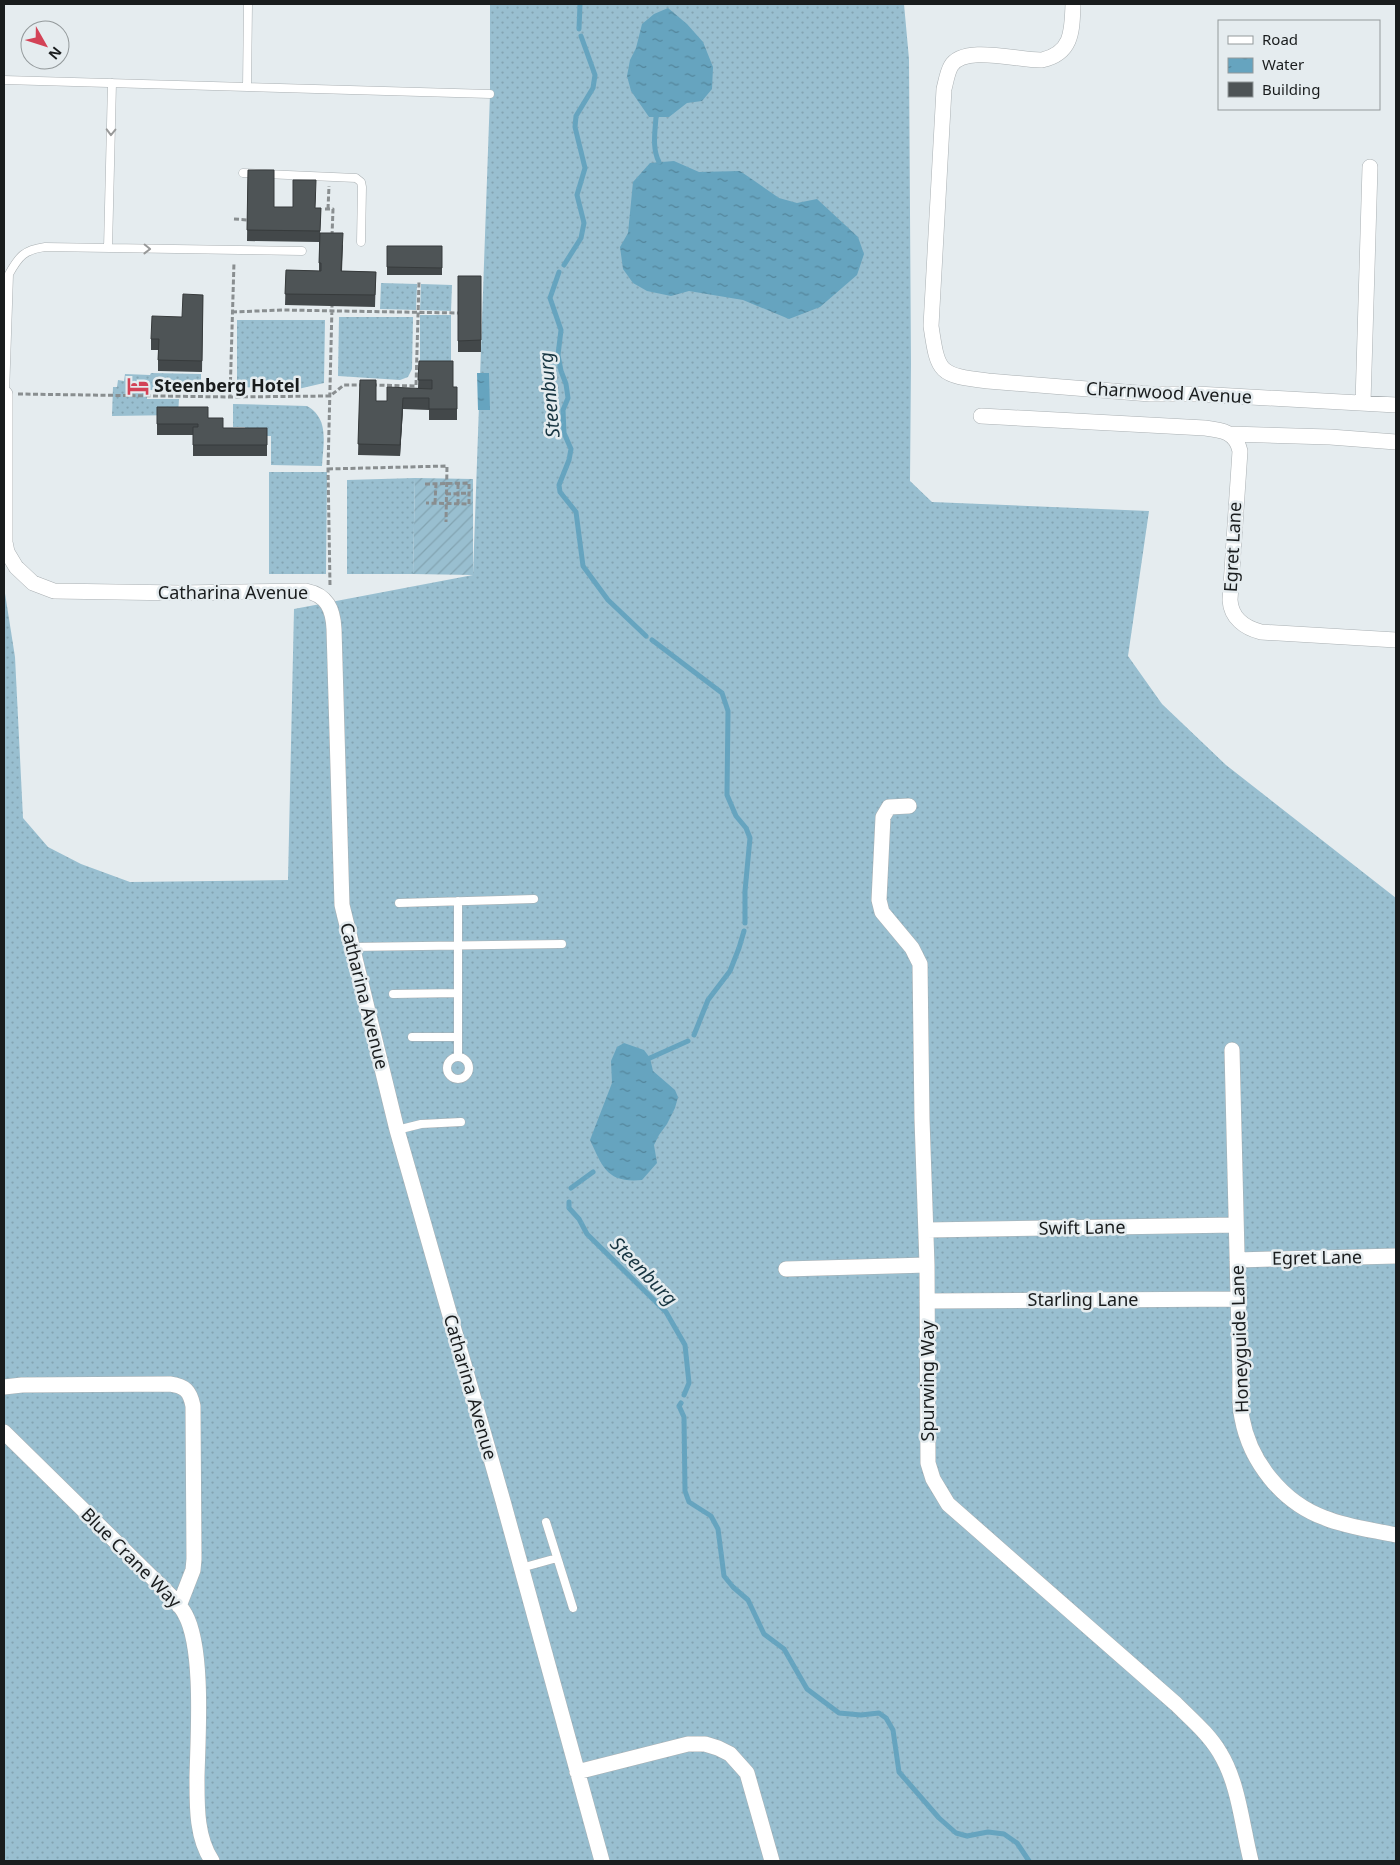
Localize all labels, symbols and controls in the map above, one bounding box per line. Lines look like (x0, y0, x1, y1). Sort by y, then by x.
north arrow (20, 20, 70, 70)
legend (1218, 20, 1380, 110)
text: Road (1262, 29, 1298, 49)
text: N (45, 43, 66, 64)
text: Water (1262, 54, 1304, 74)
text: Building (1262, 79, 1320, 99)
one-way arrow (106, 128, 116, 136)
one-way arrow (143, 244, 151, 254)
water label: Steenburg (532, 351, 566, 439)
hotel icon: Steenberg Hotel (125, 373, 151, 399)
place label: Steenberg Hotel (154, 373, 300, 397)
street label: Charnwood Avenue (1086, 376, 1253, 408)
street label: Egret Lane (1218, 501, 1246, 593)
street label: Catharina Avenue (158, 580, 308, 604)
street label: Catharina Avenue (335, 920, 395, 1072)
street label: Swift Lane (1038, 1214, 1126, 1240)
water label: Steenburg (605, 1231, 683, 1311)
street label: Egret Lane (1272, 1244, 1362, 1270)
street label: Honeyguide Lane (1224, 1265, 1254, 1413)
street label: Starling Lane (1028, 1287, 1138, 1311)
street label: Catharina Avenue (439, 1311, 503, 1462)
street label: Spurwing Way (915, 1320, 939, 1441)
street label: Blue Crane Way (76, 1502, 188, 1613)

